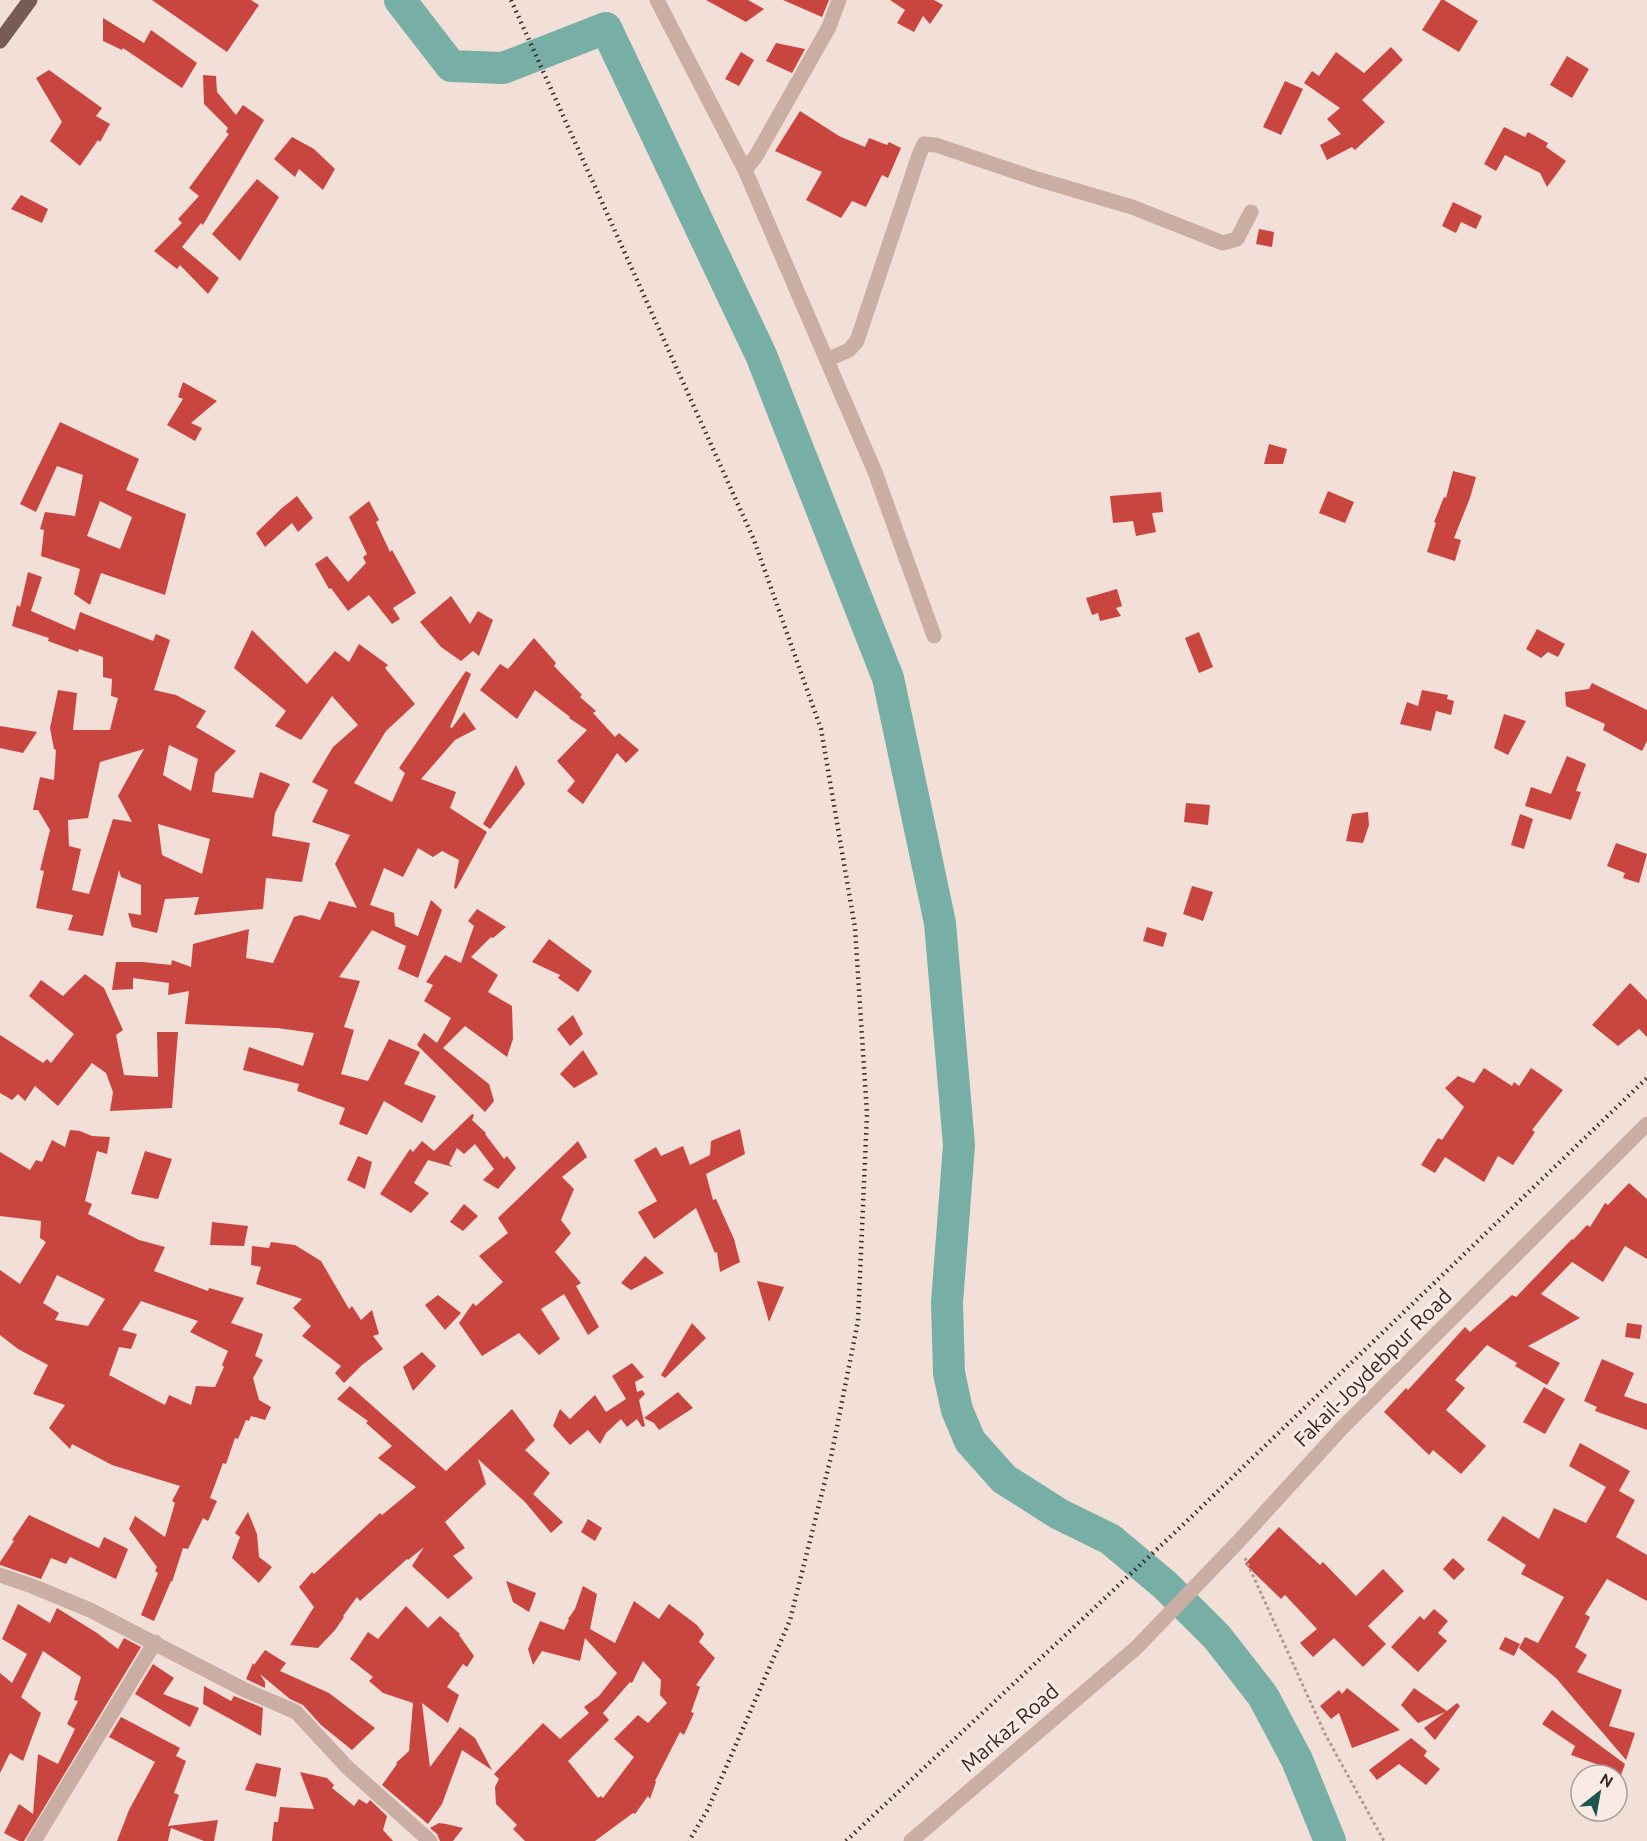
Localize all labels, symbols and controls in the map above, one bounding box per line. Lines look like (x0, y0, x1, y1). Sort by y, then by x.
street label: Fakail-Joydebpur Road (1288, 1283, 1456, 1451)
street label: Markaz Road (956, 1678, 1063, 1776)
north arrow (1569, 1763, 1629, 1823)
text: N (1597, 1769, 1616, 1791)

